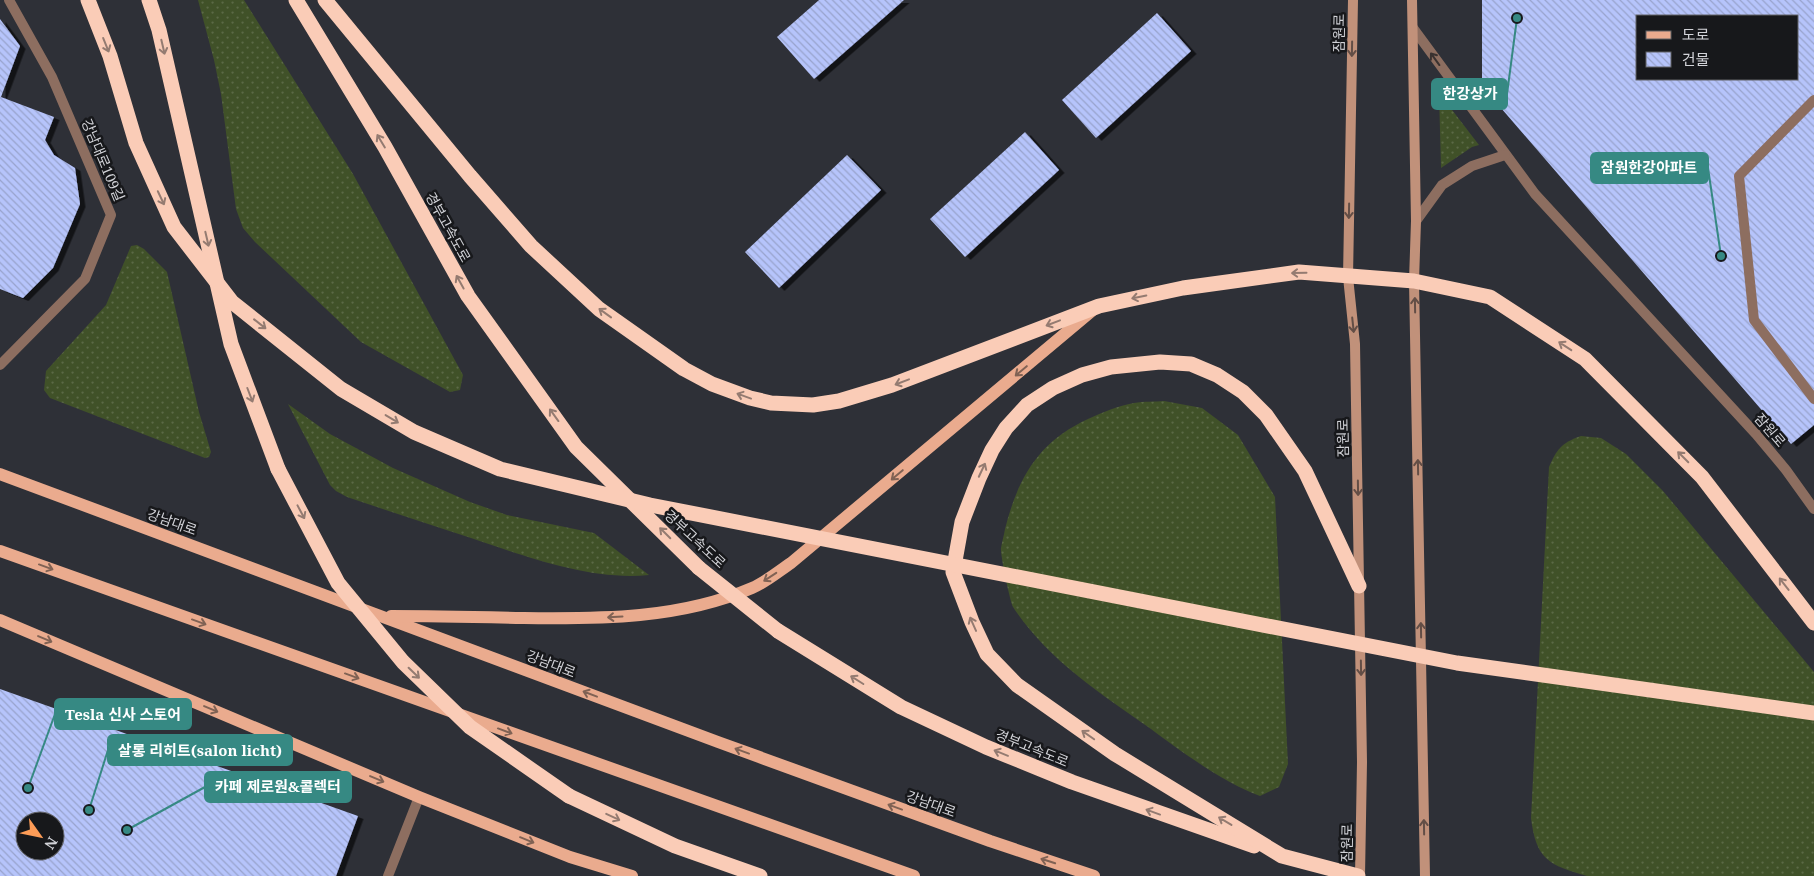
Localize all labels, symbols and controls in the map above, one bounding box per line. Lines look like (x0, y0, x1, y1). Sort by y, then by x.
street label: 잠원로 (1329, 13, 1348, 52)
legend (1636, 15, 1799, 80)
text: 도로 (1682, 24, 1710, 44)
one-way arrow (101, 37, 111, 52)
one-way arrow (159, 38, 168, 54)
one-way arrow (1347, 40, 1357, 56)
text: 건물 (1682, 49, 1710, 69)
one-way arrow (1430, 53, 1441, 66)
callout: 한강상가 (1432, 79, 1507, 109)
text: 한강상가 (1442, 83, 1498, 103)
street label: 강남대로109길 (78, 116, 129, 204)
one-way arrow (375, 134, 385, 148)
callout: 잠원한강아파트 (1591, 153, 1708, 183)
text: 잠원한강아파트 (1601, 157, 1697, 177)
street label: 경부고속도로 (421, 188, 476, 265)
one-way arrow (156, 190, 166, 205)
one-way arrow (1344, 202, 1354, 219)
one-way arrow (203, 231, 212, 247)
one-way arrow (1292, 268, 1308, 278)
one-way arrow (455, 276, 465, 290)
one-way arrow (1131, 293, 1147, 302)
one-way arrow (1410, 297, 1420, 314)
one-way arrow (598, 308, 612, 318)
one-way arrow (1348, 317, 1358, 333)
one-way arrow (253, 319, 266, 330)
one-way arrow (1046, 319, 1062, 328)
one-way arrow (1558, 341, 1572, 351)
one-way arrow (1015, 365, 1028, 376)
one-way arrow (895, 377, 910, 387)
one-way arrow (246, 387, 256, 402)
one-way arrow (737, 391, 752, 400)
one-way arrow (549, 408, 559, 422)
street label: 잠원로 (1751, 409, 1790, 451)
one-way arrow (384, 414, 398, 424)
street label: 잠원로 (1333, 418, 1352, 457)
one-way arrow (1677, 452, 1689, 464)
one-way arrow (1413, 460, 1423, 476)
one-way arrow (978, 463, 988, 478)
one-way arrow (890, 469, 903, 481)
one-way arrow (1353, 479, 1362, 495)
street label: 강남대로 (145, 504, 200, 539)
one-way arrow (297, 504, 306, 519)
street label: 경부고속도로 (661, 505, 730, 572)
one-way arrow (659, 528, 671, 540)
one-way arrow (38, 563, 53, 572)
one-way arrow (764, 572, 778, 582)
one-way arrow (1779, 578, 1790, 591)
one-way arrow (607, 612, 623, 621)
one-way arrow (968, 617, 978, 632)
one-way arrow (191, 618, 206, 627)
one-way arrow (1416, 622, 1426, 638)
one-way arrow (37, 635, 52, 645)
street label: 강남대로 (524, 645, 579, 682)
one-way arrow (1356, 659, 1366, 675)
one-way arrow (407, 667, 420, 679)
one-way arrow (344, 672, 359, 681)
one-way arrow (850, 674, 864, 684)
one-way arrow (583, 689, 598, 698)
callout: Tesla 신사 스토어 (55, 699, 191, 729)
text: Tesla 신사 스토어 (65, 704, 181, 724)
one-way arrow (203, 705, 218, 715)
street label: 경부고속도로 (993, 724, 1072, 771)
one-way arrow (497, 727, 512, 736)
one-way arrow (1081, 730, 1095, 740)
callout: 살롱 리히트(salon licht) (108, 735, 292, 765)
text: 살롱 리히트(salon licht) (118, 740, 282, 760)
one-way arrow (735, 746, 750, 755)
one-way arrow (994, 748, 1010, 757)
callout: 카페 제로원&콜렉터 (205, 772, 351, 802)
one-way arrow (369, 775, 384, 784)
text: 카페 제로원&콜렉터 (215, 776, 341, 796)
street label: 강남대로 (904, 786, 959, 821)
one-way arrow (888, 802, 903, 811)
one-way arrow (1146, 807, 1161, 816)
north arrow (15, 811, 65, 861)
one-way arrow (605, 812, 620, 822)
one-way arrow (1219, 816, 1233, 826)
one-way arrow (1419, 820, 1429, 836)
street label: 잠원로 (1337, 823, 1356, 862)
text: N (40, 834, 62, 853)
one-way arrow (519, 836, 535, 845)
one-way arrow (1040, 855, 1056, 865)

